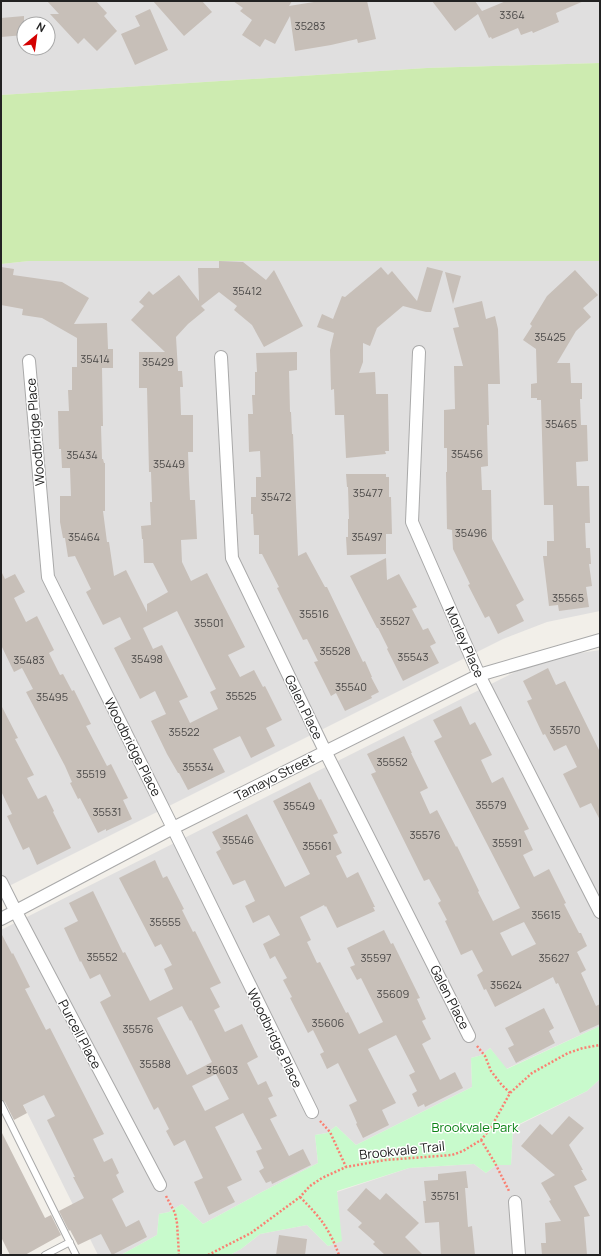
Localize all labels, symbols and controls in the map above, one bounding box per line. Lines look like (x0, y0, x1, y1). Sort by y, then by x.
house number: 3364 (499, 7, 525, 22)
north arrow (16, 16, 56, 56)
text: N (34, 18, 48, 35)
house number: 35283 (295, 18, 325, 33)
house number: 35412 (232, 283, 262, 298)
house number: 35425 (534, 329, 566, 344)
house number: 35414 (80, 351, 110, 366)
house number: 35429 (142, 354, 174, 369)
street label: Woodbridge Place (21, 377, 49, 487)
house number: 35465 (545, 416, 577, 431)
house number: 35456 (451, 446, 483, 461)
house number: 35434 (66, 447, 98, 462)
house number: 35449 (153, 456, 185, 471)
house number: 35477 (353, 485, 383, 500)
house number: 35472 (261, 489, 291, 504)
house number: 35496 (455, 525, 487, 540)
house number: 35464 (68, 529, 100, 544)
house number: 35497 (351, 529, 383, 544)
house number: 35565 (552, 590, 584, 605)
street label: Morley Place (441, 604, 489, 681)
house number: 35516 (299, 606, 329, 621)
house number: 35527 (380, 613, 410, 628)
house number: 35501 (194, 615, 224, 630)
house number: 35528 (319, 643, 351, 658)
house number: 35543 (397, 649, 429, 664)
house number: 35498 (131, 651, 163, 666)
house number: 35483 (13, 652, 45, 667)
street label: Galen Place (281, 672, 328, 743)
house number: 35540 (335, 679, 367, 694)
house number: 35525 (225, 688, 257, 703)
house number: 35495 (36, 689, 68, 704)
street label: Woodbridge Place (100, 695, 166, 800)
house number: 35570 (549, 722, 581, 737)
house number: 35522 (168, 724, 200, 739)
street label: Tamayo Street (231, 749, 317, 805)
house number: 35552 (376, 754, 408, 769)
house number: 35534 (182, 759, 214, 774)
house number: 35519 (76, 766, 106, 781)
house number: 35579 (475, 797, 507, 812)
house number: 35549 (283, 798, 315, 813)
house number: 35531 (92, 804, 122, 819)
house number: 35576 (409, 827, 441, 842)
house number: 35546 (222, 832, 254, 847)
house number: 35591 (492, 835, 522, 850)
house number: 35561 (302, 838, 332, 853)
house number: 35615 (531, 907, 561, 922)
house number: 35555 (149, 914, 181, 929)
house number: 35552 (86, 949, 118, 964)
house number: 35597 (361, 950, 392, 965)
house number: 35627 (538, 950, 570, 965)
street label: Galen Place (426, 962, 474, 1033)
house number: 35624 (490, 977, 522, 992)
street label: Woodbridge Place (243, 985, 307, 1091)
house number: 35609 (377, 986, 410, 1001)
street label: Purcell Place (54, 996, 106, 1072)
house number: 35606 (312, 1015, 345, 1030)
house number: 35576 (122, 1021, 154, 1036)
house number: 35588 (139, 1056, 171, 1071)
house number: 35603 (206, 1062, 238, 1077)
park label: Brookvale Park (432, 1118, 519, 1136)
street label: Brookvale Trail (358, 1137, 446, 1163)
house number: 35751 (431, 1188, 459, 1203)

